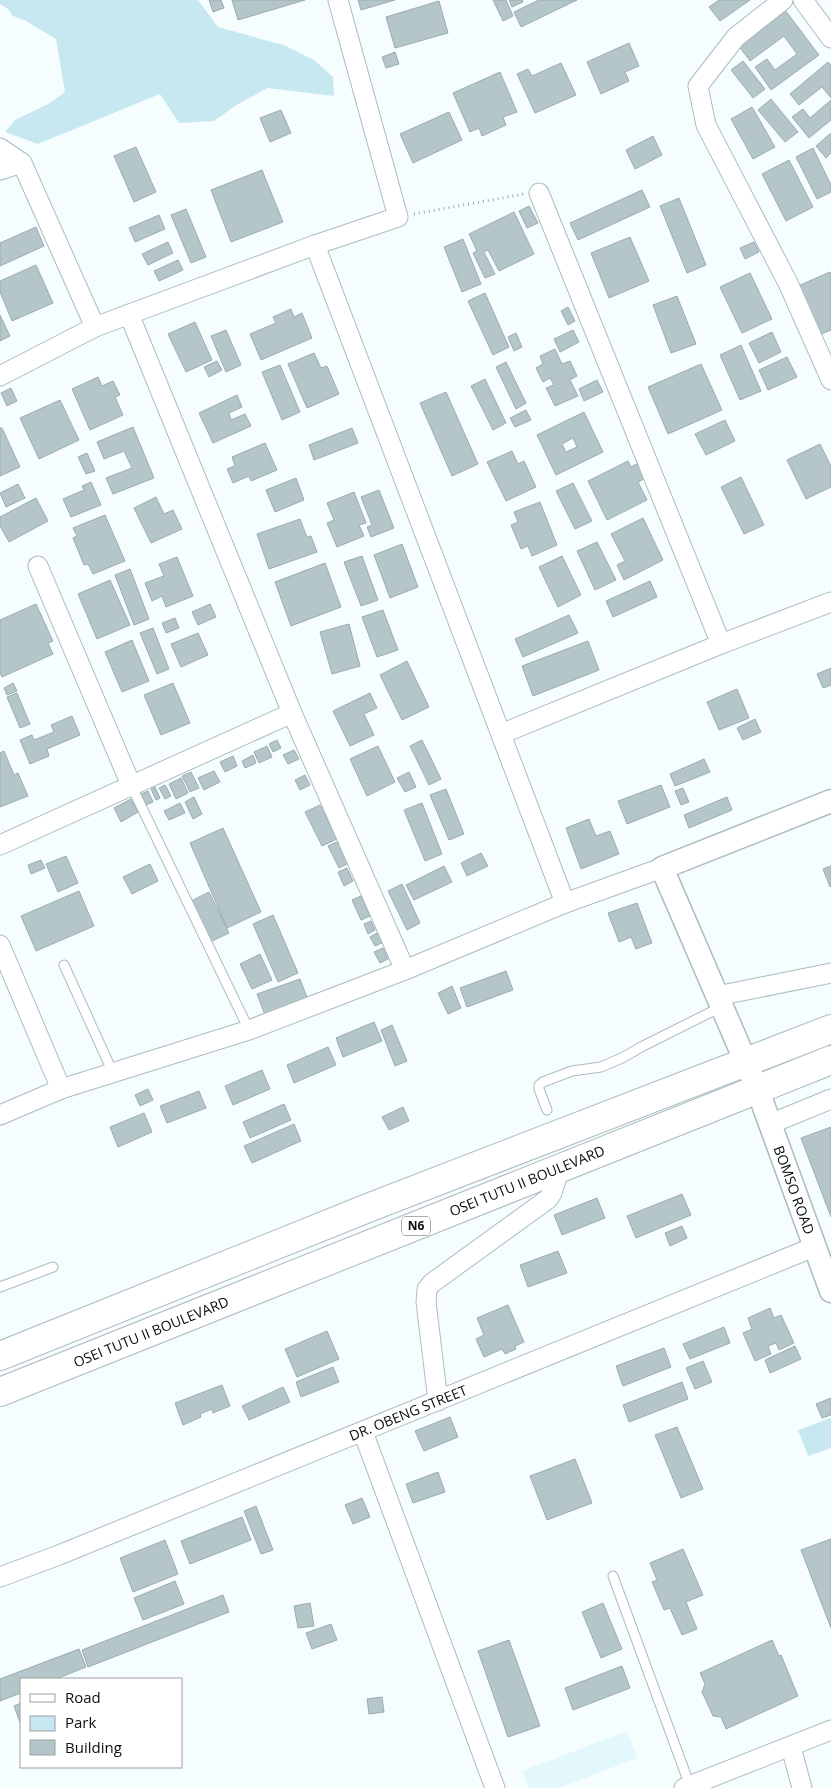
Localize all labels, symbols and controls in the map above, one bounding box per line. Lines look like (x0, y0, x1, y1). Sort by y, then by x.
street label: OSEI TUTU II BOULEVARD (446, 1141, 607, 1220)
street label: BOMSO ROAD (770, 1143, 819, 1237)
road number: N6 (402, 1216, 430, 1236)
street label: OSEI TUTU II BOULEVARD (70, 1292, 231, 1371)
street label: DR. OBENG STREET (346, 1380, 470, 1445)
legend (20, 1678, 182, 1768)
text: Road (65, 1687, 101, 1707)
text: Park (65, 1712, 96, 1732)
text: Building (65, 1737, 122, 1757)

